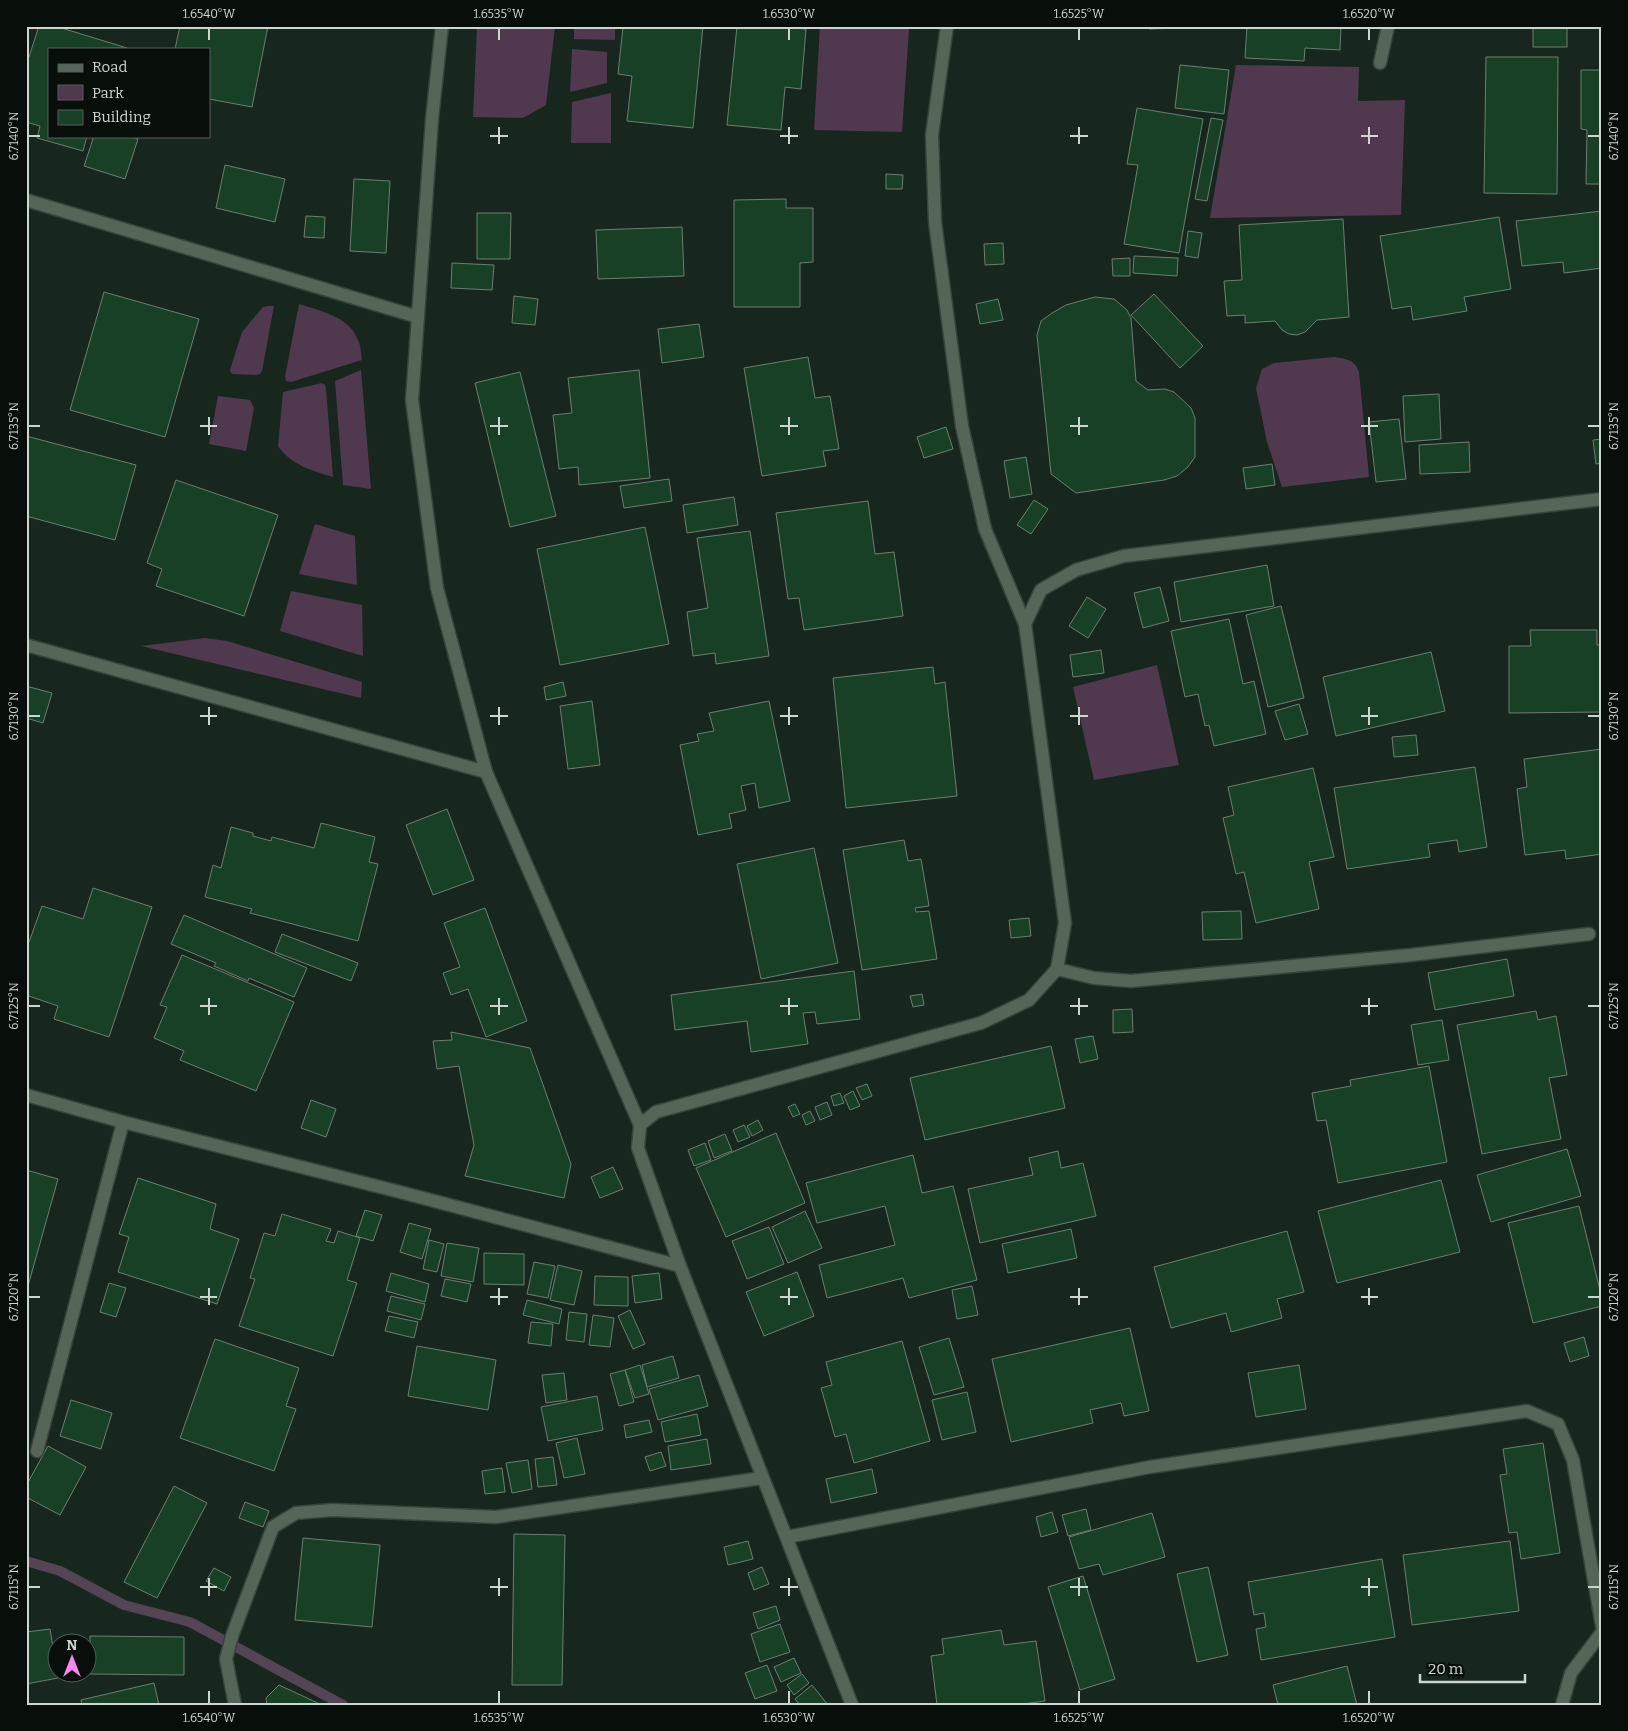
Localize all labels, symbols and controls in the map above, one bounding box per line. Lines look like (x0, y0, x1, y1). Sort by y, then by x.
text: 1.6540°W (183, 7, 236, 21)
text: 1.6535°W (474, 7, 525, 21)
text: 1.6530°W (763, 7, 816, 21)
text: 1.6525°W (1054, 7, 1105, 21)
text: 1.6520°W (1343, 7, 1396, 21)
legend (48, 48, 210, 138)
text: Road (92, 58, 127, 76)
text: Park (92, 84, 124, 102)
text: Building (92, 108, 151, 126)
text: 6.7140°N (7, 111, 21, 161)
text: 6.7140°N (1607, 111, 1621, 161)
text: 6.7135°N (7, 402, 21, 450)
text: 6.7135°N (1607, 402, 1621, 450)
text: 6.7130°N (7, 691, 21, 741)
text: 6.7130°N (1607, 691, 1621, 741)
text: 6.7125°N (7, 982, 21, 1030)
text: 6.7125°N (1607, 982, 1621, 1030)
text: 6.7120°N (7, 1272, 21, 1321)
text: 6.7120°N (1607, 1272, 1621, 1321)
text: 6.7115°N (7, 1564, 21, 1610)
text: 6.7115°N (1607, 1564, 1621, 1610)
north arrow (48, 1634, 98, 1684)
text: N (67, 1637, 78, 1654)
scale bar (1420, 1651, 1526, 1683)
text: 20 m (1428, 1660, 1464, 1678)
text: 1.6540°W (183, 1711, 236, 1725)
text: 1.6535°W (474, 1711, 525, 1725)
text: 1.6530°W (763, 1711, 816, 1725)
text: 1.6525°W (1054, 1711, 1105, 1725)
text: 1.6520°W (1343, 1711, 1396, 1725)

